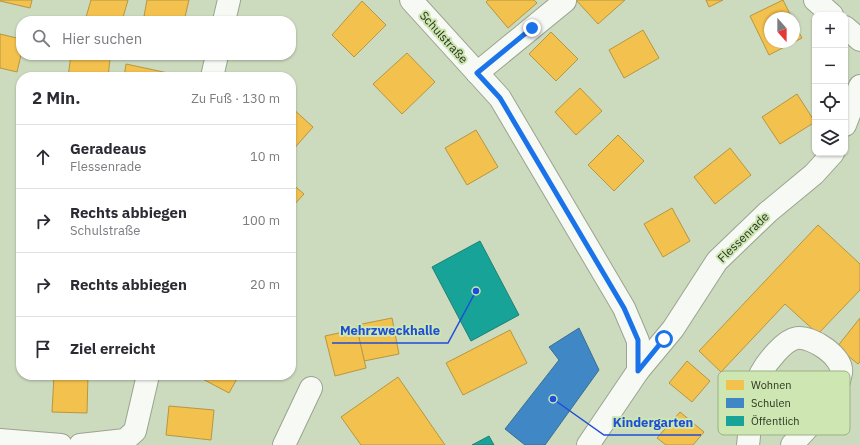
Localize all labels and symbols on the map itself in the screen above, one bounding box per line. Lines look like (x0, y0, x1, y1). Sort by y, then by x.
street label: Schulstraße (417, 8, 472, 66)
north arrow (764, 12, 800, 48)
route end (523, 19, 541, 37)
street label: Flessenrade (714, 208, 772, 265)
callout: Mehrzweckhalle (332, 318, 448, 343)
text: Mehrzweckhalle (340, 322, 440, 339)
route start (655, 330, 673, 348)
legend (718, 371, 850, 435)
text: Wohnen (751, 378, 792, 392)
text: Schulen (751, 396, 791, 410)
callout: Kindergarten (604, 410, 701, 435)
text: Kindergarten (613, 414, 693, 431)
text: Öffentlich (751, 414, 800, 428)

